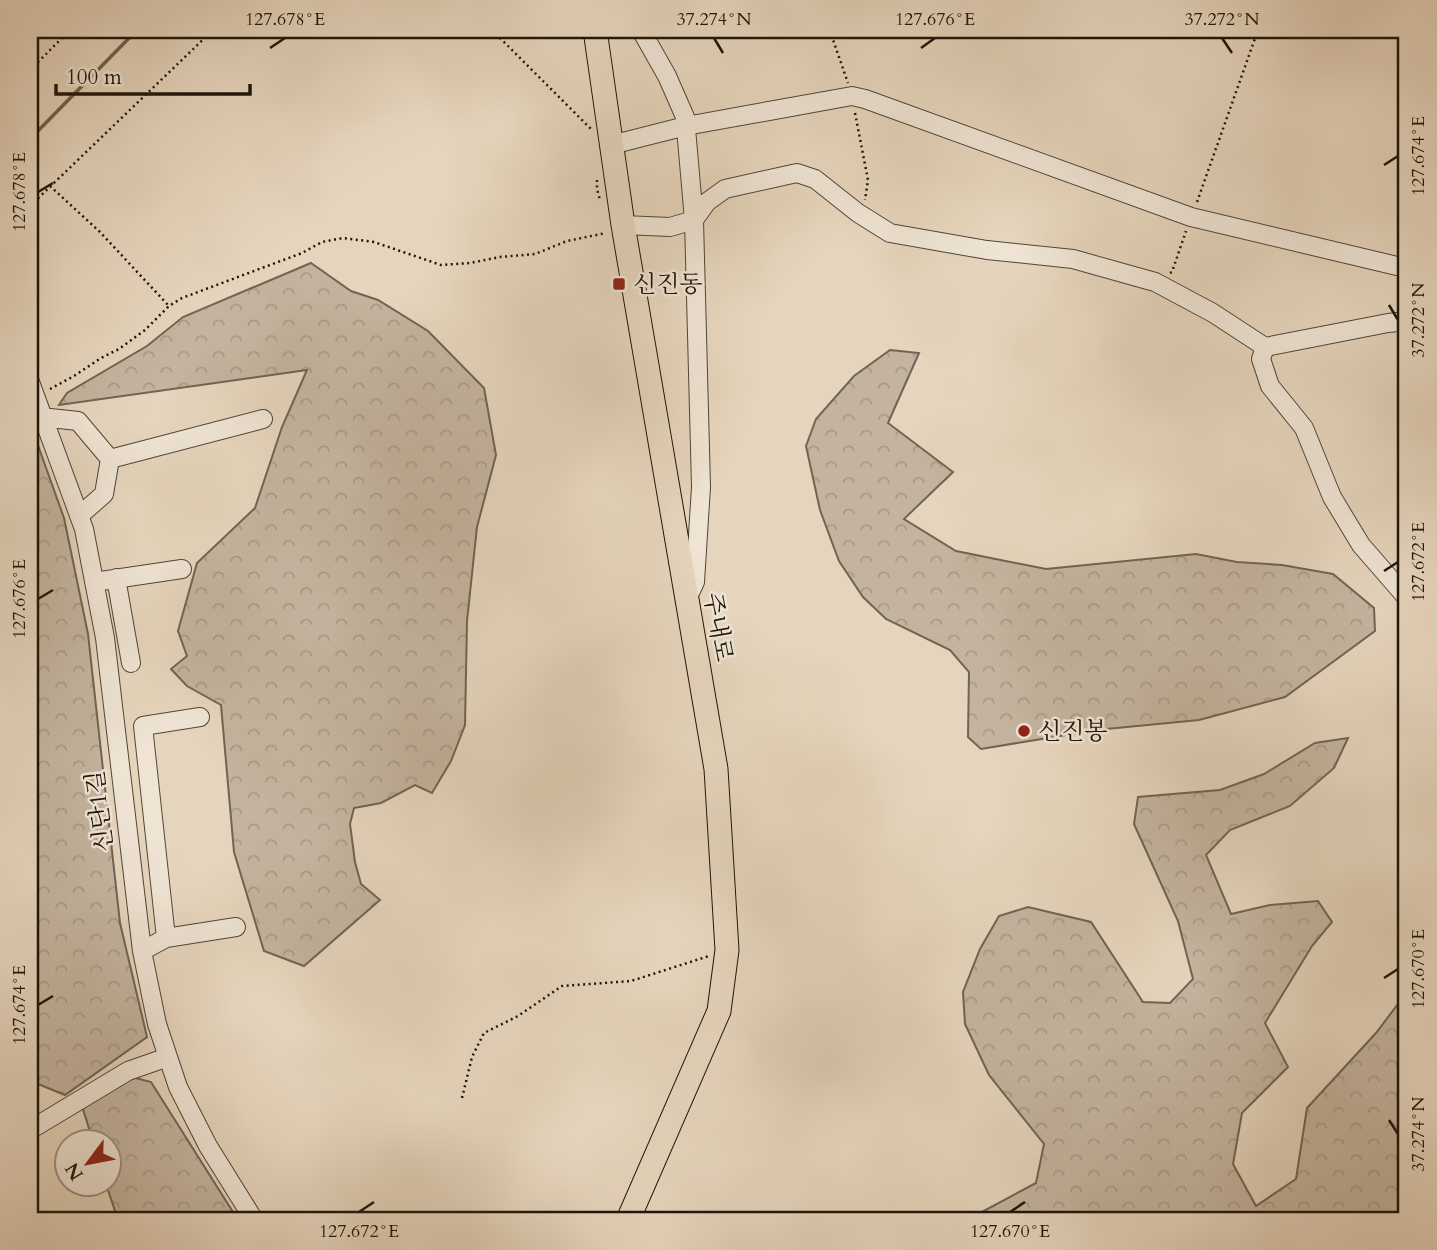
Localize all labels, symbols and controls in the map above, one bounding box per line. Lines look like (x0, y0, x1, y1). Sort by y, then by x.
text: 127.678°E (245, 7, 325, 32)
text: 37.274°N (676, 7, 752, 32)
text: 127.676°E (895, 7, 975, 32)
text: 37.272°N (1184, 7, 1260, 32)
scale bar (56, 52, 250, 96)
text: 100 m (66, 63, 122, 92)
text: 127.674°E (1406, 116, 1431, 196)
text: 127.678°E (7, 152, 32, 232)
place label: 신진동 (633, 268, 703, 301)
marker: 신진동 (611, 276, 627, 292)
text: 37.272°N (1406, 282, 1431, 358)
text: 127.672°E (1406, 522, 1431, 602)
text: 127.676°E (7, 559, 32, 639)
street label: 주내로 (696, 590, 740, 664)
place label: 신진봉 (1038, 715, 1108, 748)
marker: 신진봉 (1016, 723, 1032, 739)
street label: 신단1길 (79, 768, 121, 854)
text: 127.670°E (1406, 929, 1431, 1009)
text: 127.674°E (7, 965, 32, 1045)
text: 37.274°N (1406, 1096, 1431, 1172)
north arrow (52, 1128, 122, 1198)
text: N (59, 1157, 90, 1185)
text: 127.672°E (319, 1219, 399, 1244)
text: 127.670°E (970, 1219, 1050, 1244)

